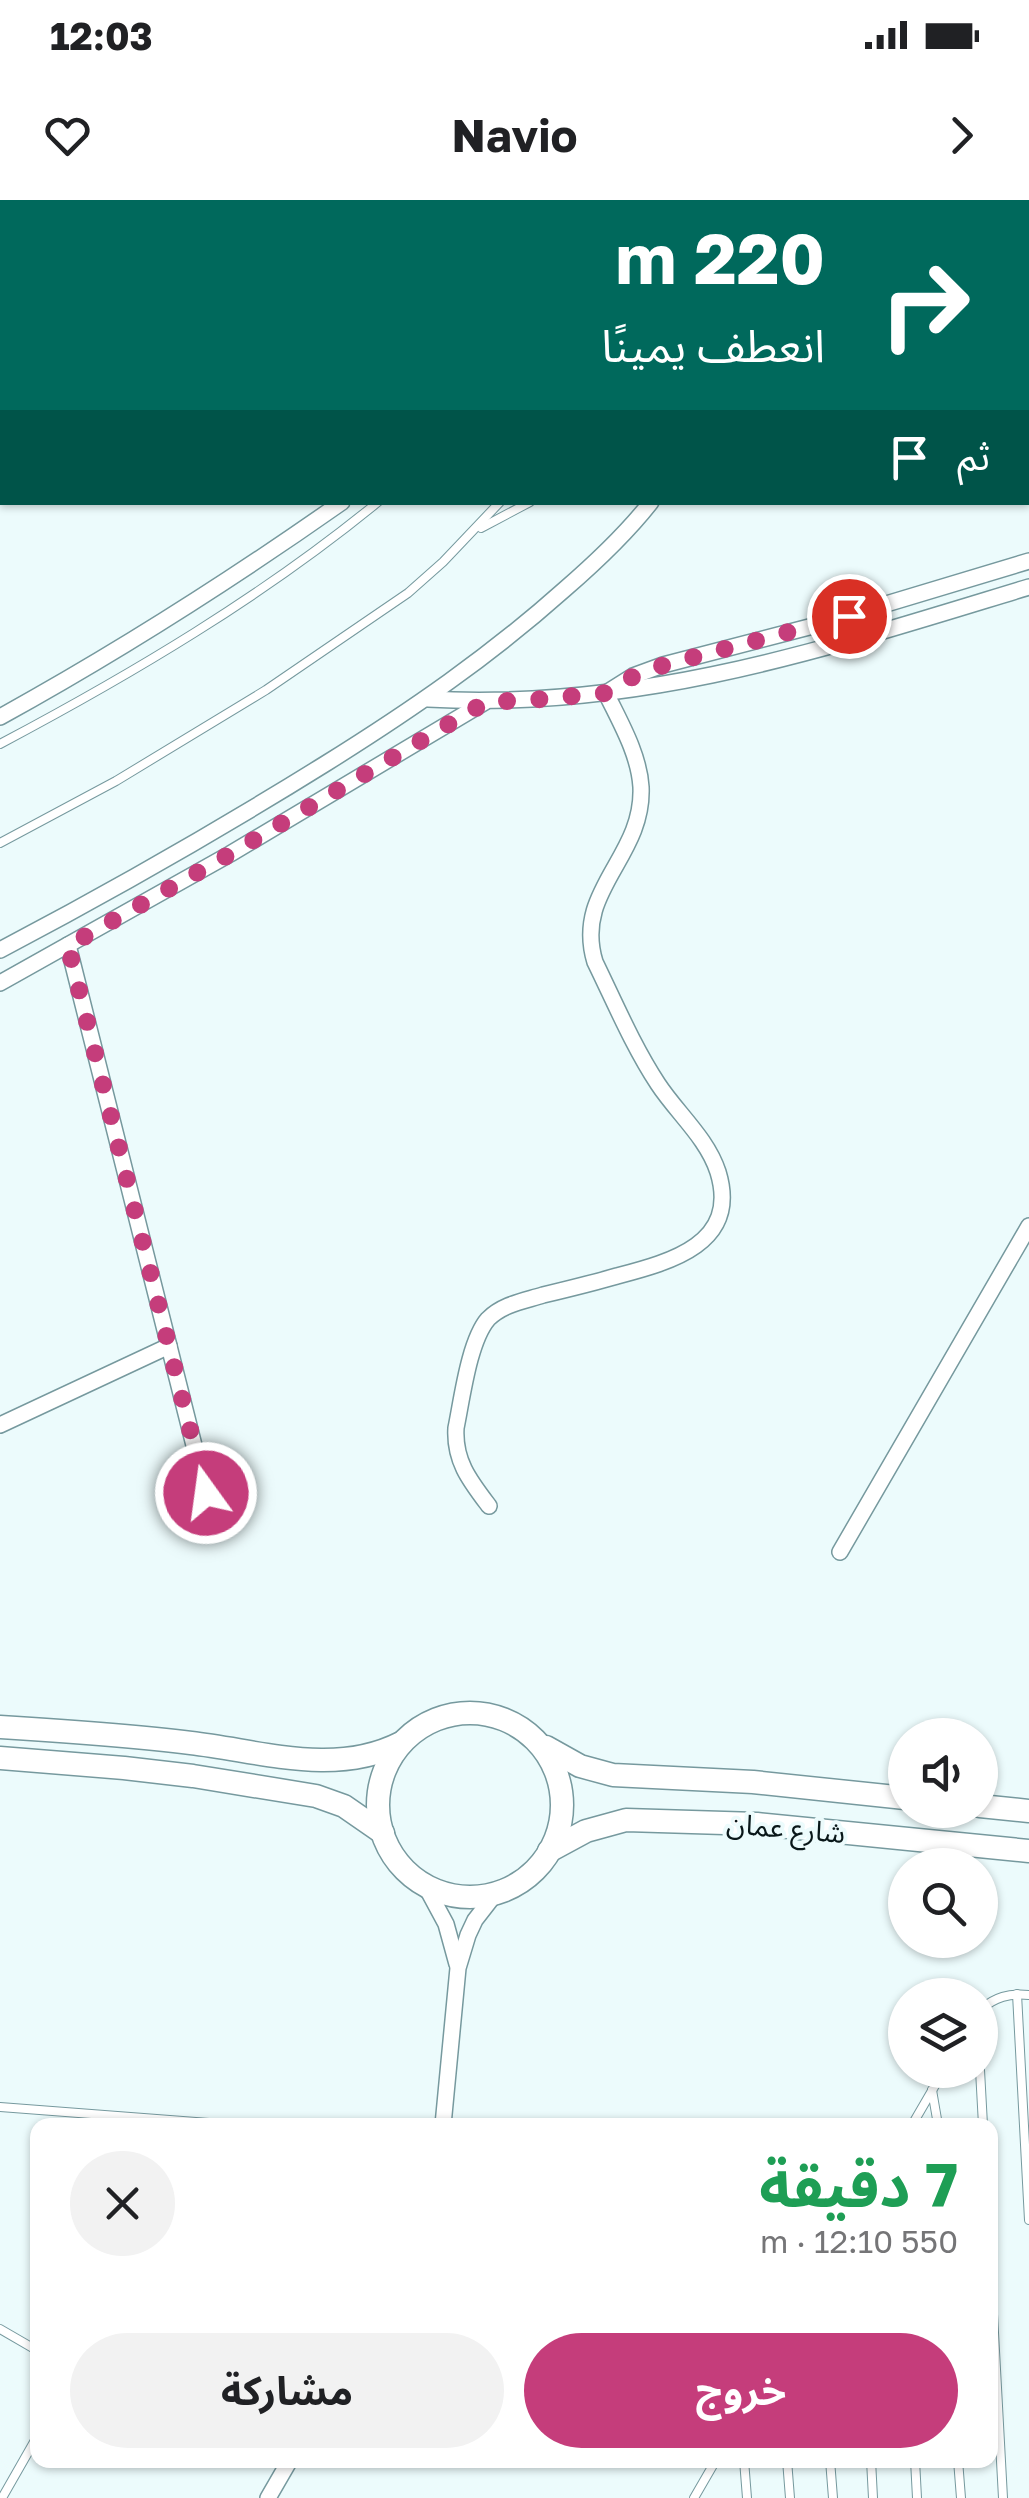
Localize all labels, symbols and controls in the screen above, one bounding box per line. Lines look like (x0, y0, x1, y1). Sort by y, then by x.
text: 12:03 (50, 13, 153, 58)
icon: heart (40, 108, 95, 163)
text: Navio (452, 108, 577, 162)
icon: forward (934, 108, 989, 163)
text: 220 m (615, 215, 825, 299)
icon: right (860, 240, 990, 370)
text: انعطف يمينًا (601, 318, 825, 372)
icon: arrive (882, 430, 937, 485)
text: ثم (957, 433, 990, 478)
pin (807, 574, 892, 659)
icon: arrive (822, 589, 877, 644)
position arrow (154, 1441, 258, 1545)
map controls (888, 1718, 998, 2088)
button: sound (888, 1718, 998, 1828)
street label: شارع عمان (725, 1806, 847, 1854)
button: search (888, 1848, 998, 1958)
button: layers (888, 1978, 998, 2088)
text: 7 دقيقة (759, 2148, 958, 2220)
button: close (70, 2151, 175, 2256)
text: 550 m · 12:10 (760, 2222, 958, 2260)
button: مشاركة (70, 2333, 504, 2448)
button: خروج (524, 2333, 958, 2448)

